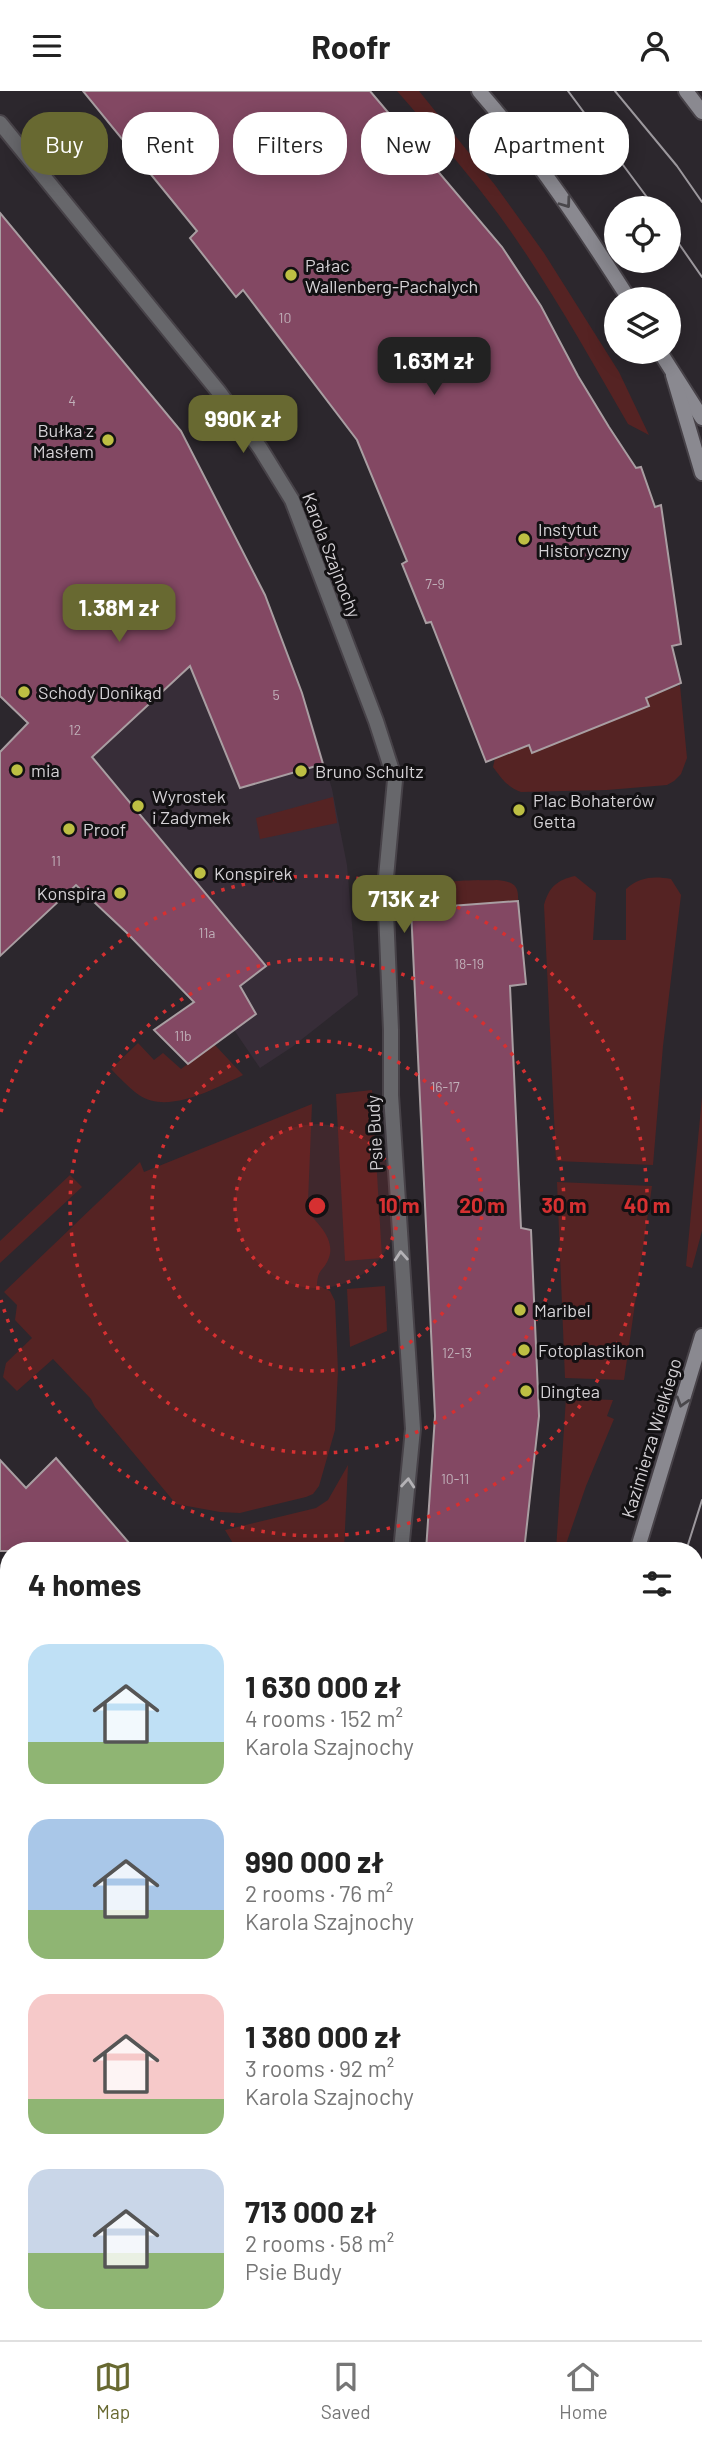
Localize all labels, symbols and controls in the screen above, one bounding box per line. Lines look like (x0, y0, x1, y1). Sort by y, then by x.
icon: menu (28, 27, 66, 65)
text: Roofr (311, 27, 391, 65)
icon: person (636, 27, 674, 65)
chip: Buy (21, 112, 108, 175)
chip: Rent (122, 112, 219, 175)
chip: Filters (233, 112, 347, 175)
chip: New (361, 112, 455, 175)
chip: Apartment (469, 112, 629, 175)
one-way arrow (558, 195, 570, 208)
map controls (604, 196, 681, 364)
button: locate (604, 196, 681, 273)
place label: Pałac Wallenberg-Pachalych (305, 254, 478, 297)
marker: Pałac Wallenberg-Pachalych (283, 267, 299, 283)
button: layers (604, 287, 681, 364)
house number: 10 (279, 309, 291, 326)
pin: 1.63M zł (362, 337, 506, 397)
text: 1.63M zł (394, 346, 474, 374)
house number: 4 (68, 392, 76, 409)
pin: 990K zł (178, 395, 308, 455)
text: 990K zł (204, 404, 282, 432)
place label: Bułka z Masłem (33, 419, 94, 462)
marker: Bułka z Masłem (100, 432, 116, 448)
street label: Karola Szajnochy (298, 489, 366, 621)
place label: Instytut Historyczny (538, 518, 629, 561)
marker: Instytut Historyczny (516, 531, 532, 547)
house number: 7-9 (425, 575, 445, 592)
pin: 1.38M zł (47, 585, 191, 644)
text: 1.38M zł (79, 593, 159, 621)
place label: Schody Donikąd (38, 681, 162, 703)
marker: Schody Donikąd (16, 684, 32, 700)
house number: 5 (272, 686, 280, 703)
house number: 12 (69, 721, 81, 738)
place label: mia (31, 759, 60, 781)
place label: Bruno Schultz (315, 760, 423, 782)
marker: mia (9, 762, 25, 778)
marker: Bruno Schultz (293, 763, 309, 779)
place label: Wyrostek i Zadymek (152, 785, 231, 828)
place label: Plac Bohaterów Getta (533, 789, 655, 832)
marker: Wyrostek i Zadymek (130, 798, 146, 814)
marker: Plac Bohaterów Getta (511, 802, 527, 818)
place label: Proof (83, 818, 126, 840)
marker: Proof (61, 821, 77, 837)
house number: 11 (51, 852, 61, 869)
place label: Konspirek (214, 862, 293, 884)
marker: Konspirek (192, 865, 208, 881)
pin: 713K zł (339, 875, 469, 935)
place label: Konspira (37, 882, 106, 904)
text: 713K zł (368, 884, 440, 912)
marker: Konspira (112, 885, 128, 901)
house number: 11a (199, 924, 216, 941)
house number: 18-19 (454, 955, 484, 972)
house number: 11b (174, 1027, 192, 1044)
house number: 16-17 (430, 1078, 460, 1095)
street label: Psie Budy (361, 1095, 387, 1171)
text: 10 m (378, 1192, 420, 1217)
text: 20 m (459, 1192, 505, 1217)
text: 30 m (541, 1192, 587, 1217)
text: 40 m (624, 1192, 670, 1217)
centre of rings (305, 1194, 329, 1218)
one-way arrow (394, 1250, 409, 1261)
place label: Maribel (534, 1299, 591, 1321)
marker: Maribel (512, 1302, 528, 1318)
place label: Fotoplastikon (538, 1339, 645, 1361)
marker: Fotoplastikon (516, 1342, 532, 1358)
house number: 12-13 (442, 1344, 472, 1361)
street label: Kazimierza Wielkiego (616, 1355, 686, 1521)
place label: Dingtea (540, 1380, 600, 1402)
marker: Dingtea (518, 1383, 534, 1399)
one-way arrow (676, 1396, 691, 1408)
house number: 10-11 (441, 1470, 469, 1487)
one-way arrow (400, 1477, 415, 1488)
icon: filters (638, 1565, 676, 1603)
text: 4 homes (28, 1566, 141, 1602)
text: 1 630 000 zł (245, 1668, 401, 1704)
icon: home (84, 1672, 168, 1756)
text: 4 rooms · 152 m² (245, 1704, 403, 1732)
text: Karola Szajnochy (245, 1732, 414, 1760)
text: 990 000 zł (245, 1843, 384, 1879)
icon: home (84, 1847, 168, 1931)
text: 2 rooms · 76 m² (245, 1879, 393, 1907)
text: Karola Szajnochy (245, 1907, 414, 1935)
text: 1 380 000 zł (245, 2018, 401, 2054)
icon: home (84, 2022, 168, 2106)
text: 3 rooms · 92 m² (245, 2054, 394, 2082)
text: Karola Szajnochy (245, 2082, 414, 2110)
text: 713 000 zł (245, 2193, 377, 2229)
icon: home (84, 2197, 168, 2281)
text: 2 rooms · 58 m² (245, 2229, 394, 2257)
text: Psie Budy (245, 2257, 342, 2285)
tab: Map (94, 2358, 132, 2423)
tab: Saved (321, 2358, 371, 2423)
tab: Home (559, 2358, 608, 2423)

